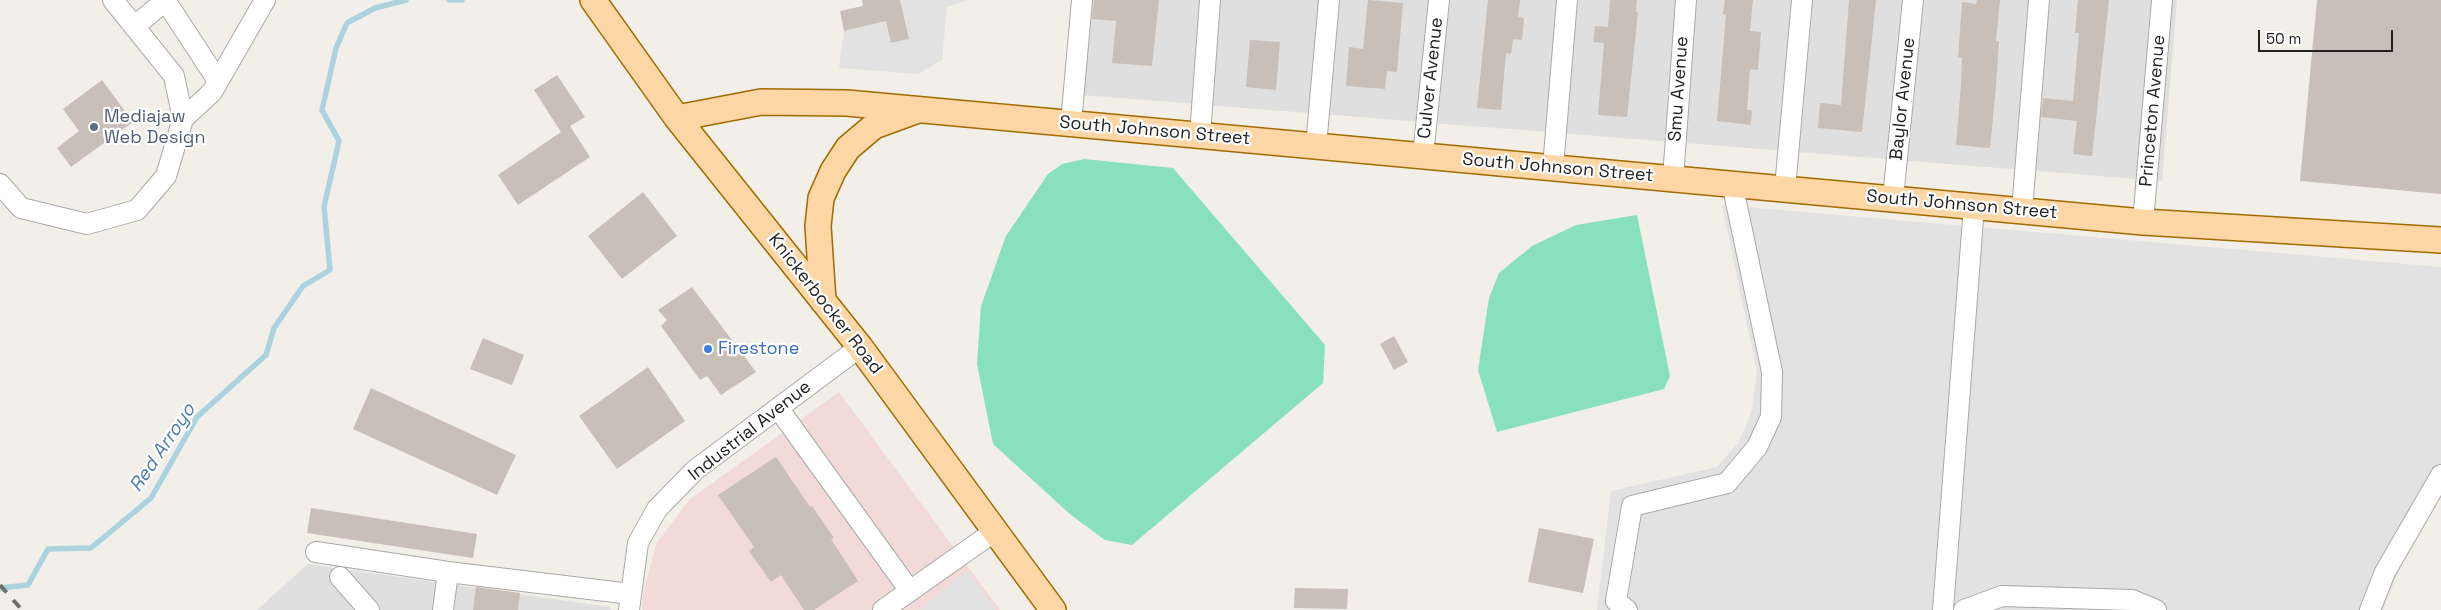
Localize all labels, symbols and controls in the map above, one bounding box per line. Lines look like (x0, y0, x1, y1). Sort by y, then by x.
street label: Culver Avenue (1414, 16, 1448, 140)
scale bar (2261, 20, 2396, 52)
text: 50 m (2266, 29, 2301, 48)
street label: Princeton Avenue (2136, 34, 2170, 188)
street label: Smu Avenue (1665, 36, 1693, 142)
street label: Baylor Avenue (1886, 36, 1920, 162)
place label: Mediajaw Web Design (104, 106, 205, 148)
street label: South Johnson Street (1059, 112, 1251, 150)
marker: Mediajaw Web Design (88, 121, 100, 133)
street label: South Johnson Street (1462, 149, 1654, 187)
street label: South Johnson Street (1866, 186, 2058, 224)
street label: Knickerbocker Road (763, 229, 887, 379)
place label: Firestone (718, 338, 799, 360)
marker: Firestone (702, 343, 714, 355)
street label: Industrial Avenue (684, 376, 816, 486)
water label: Red Arroyo (125, 400, 201, 496)

